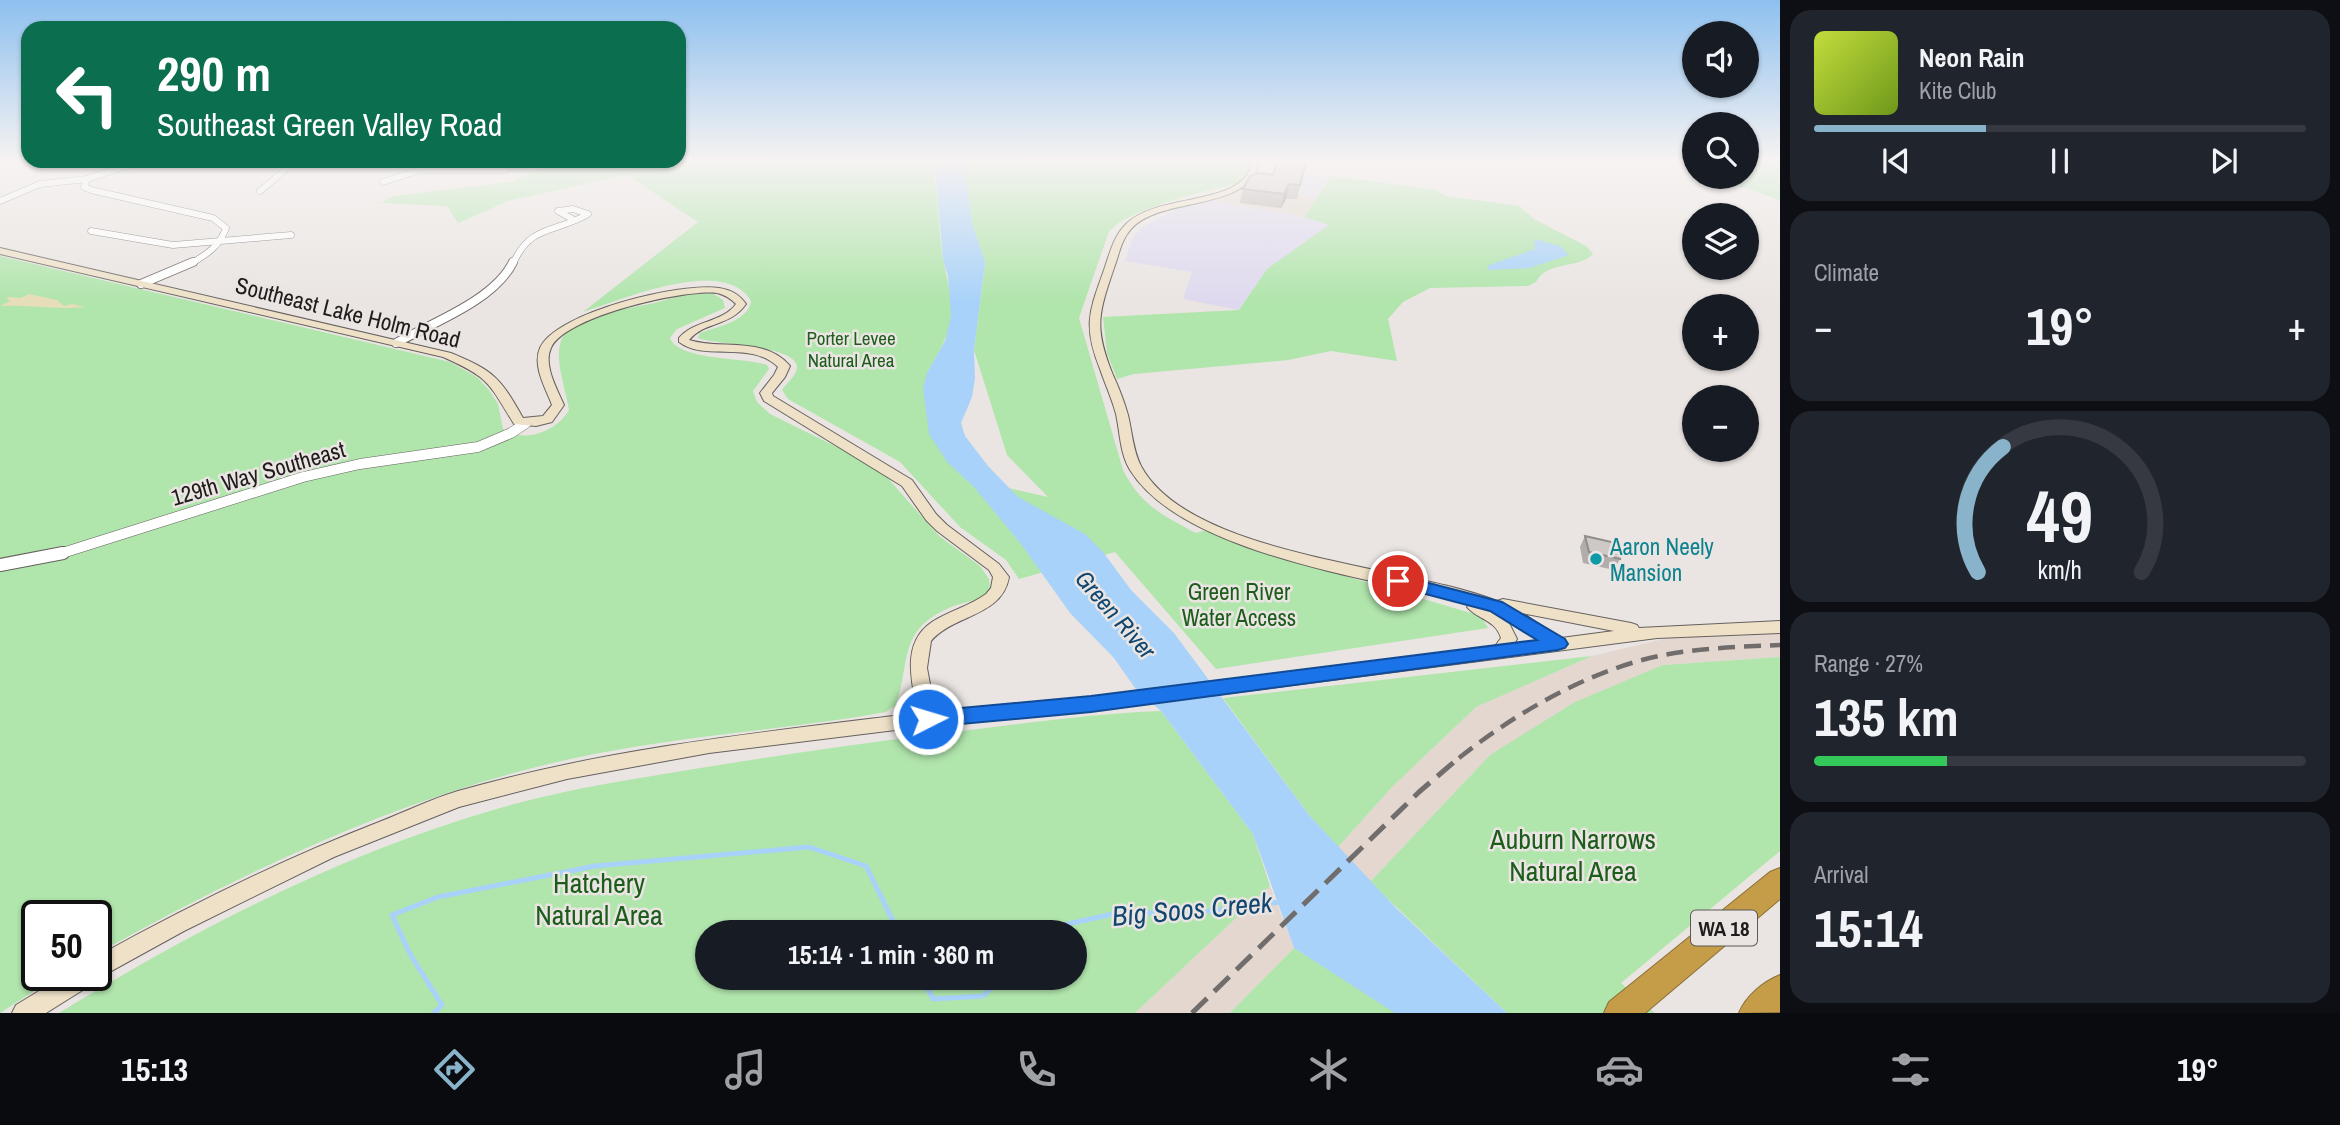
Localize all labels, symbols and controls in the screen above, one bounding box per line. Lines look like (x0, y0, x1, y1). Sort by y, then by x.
map controls (1682, 21, 1759, 462)
button: sound (1682, 21, 1759, 98)
text: 290 m (157, 40, 271, 106)
text: Neon Rain (1919, 40, 2024, 75)
icon: left (42, 49, 133, 140)
text: Kite Club (1919, 75, 1997, 106)
text: Southeast Green Valley Road (157, 103, 502, 146)
button: search (1682, 112, 1759, 189)
icon: previous (1877, 142, 1915, 180)
icon: pause (2041, 142, 2079, 180)
icon: next (2205, 142, 2243, 180)
button: layers (1682, 203, 1759, 280)
text: Climate (1814, 257, 1879, 288)
street label: Southeast Lake Holm Road (232, 269, 464, 355)
text: 19° (2026, 291, 2094, 361)
button: + (1682, 294, 1759, 371)
text: − (1814, 301, 1832, 352)
text: + (2288, 301, 2306, 352)
park label: Porter Levee Natural Area (806, 325, 896, 373)
button: − (1682, 385, 1759, 462)
street label: 129th Way Southeast (167, 433, 349, 513)
text: 49 (2027, 468, 2093, 566)
place label: Aaron Neely Mansion (1609, 531, 1714, 588)
pin (1368, 551, 1428, 611)
marker: Aaron Neely Mansion (1588, 551, 1604, 567)
text: km/h (2038, 553, 2082, 587)
icon: arrive (1379, 562, 1417, 600)
water label: Green River (1069, 563, 1164, 666)
park label: Green River Water Access (1182, 576, 1296, 633)
text: Range · 27% (1814, 648, 1923, 679)
position arrow (891, 682, 965, 756)
text: 135 km (1814, 682, 1959, 752)
park label: Auburn Narrows Natural Area (1489, 820, 1656, 890)
text: Arrival (1814, 859, 1869, 890)
park label: Hatchery Natural Area (535, 864, 663, 934)
water label: Big Soos Creek (1110, 883, 1275, 935)
text: 15:14 (1814, 893, 1923, 963)
speed limit sign: 50 (21, 900, 112, 991)
road number: WA 18 (1691, 911, 1757, 946)
text: 15:14 · 1 min · 360 m (788, 937, 994, 972)
icon: directions (430, 1045, 479, 1094)
icon: music (721, 1045, 770, 1094)
icon: phone (1012, 1045, 1061, 1094)
icon: climate (1304, 1045, 1353, 1094)
icon: car (1595, 1045, 1644, 1094)
icon: filters (1886, 1045, 1935, 1094)
text: 15:13 (121, 1048, 188, 1091)
text: 19° (2177, 1048, 2219, 1091)

